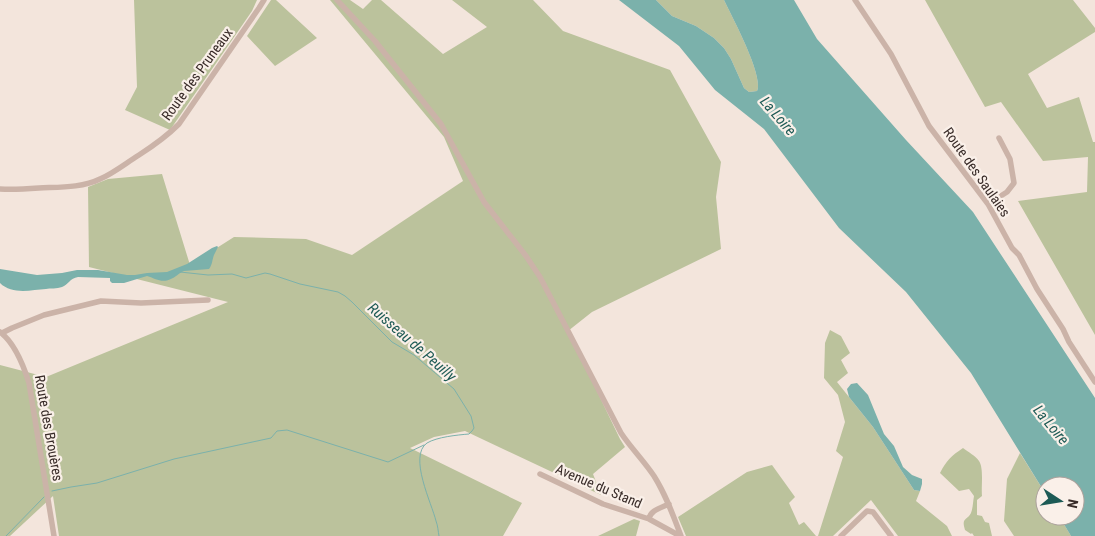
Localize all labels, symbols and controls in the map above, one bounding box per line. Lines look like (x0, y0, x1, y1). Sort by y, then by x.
street label: Route des Pruneaux (158, 25, 236, 123)
water label: La Loire (756, 93, 800, 139)
street label: Route des Saulaies (940, 124, 1014, 220)
water label: Ruisseau de Peuilly (364, 299, 460, 386)
street label: Route des Brouères (32, 374, 66, 482)
water label: La Loire (1029, 402, 1073, 449)
street label: Avenue du Stand (553, 461, 645, 511)
north arrow (1035, 476, 1085, 526)
text: N (1064, 498, 1081, 510)

